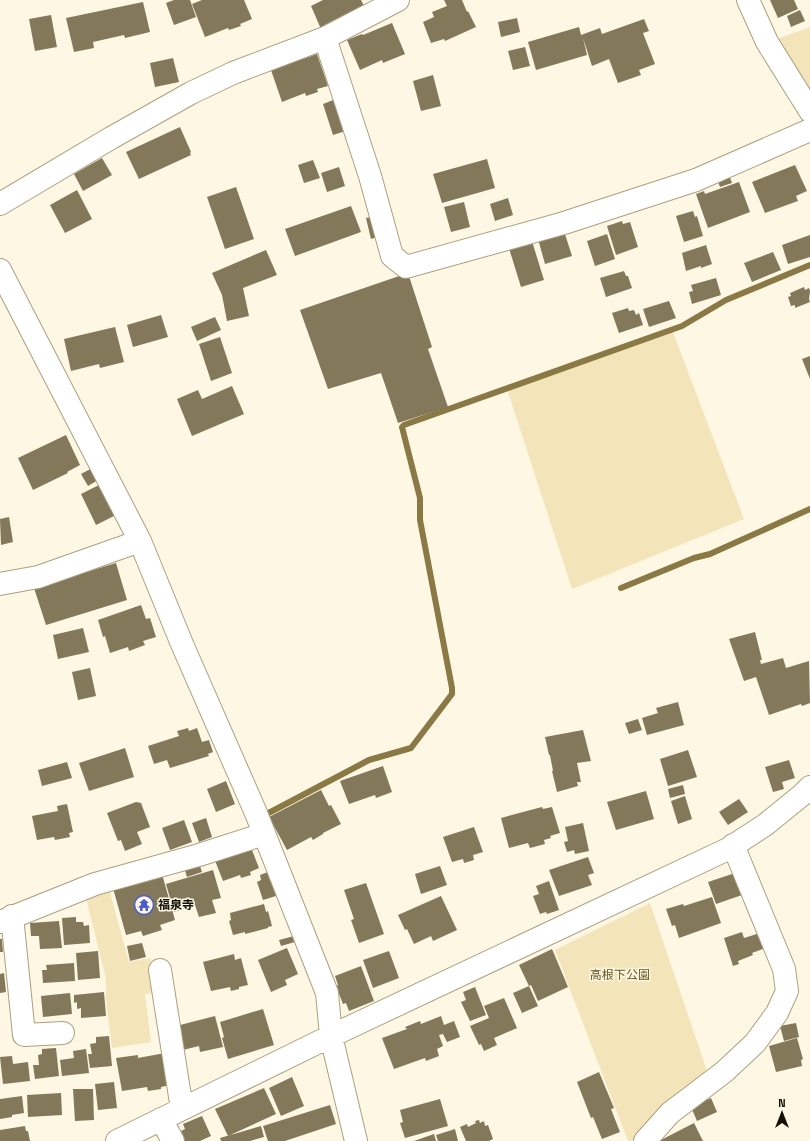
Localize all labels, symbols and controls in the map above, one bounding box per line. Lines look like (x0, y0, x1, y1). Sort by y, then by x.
temple icon: 福泉寺 (133, 894, 155, 916)
place label: 福泉寺 (158, 897, 194, 913)
park label: 高根下公園 (590, 967, 650, 983)
north arrow (762, 1093, 802, 1133)
text: N (778, 1096, 786, 1110)

